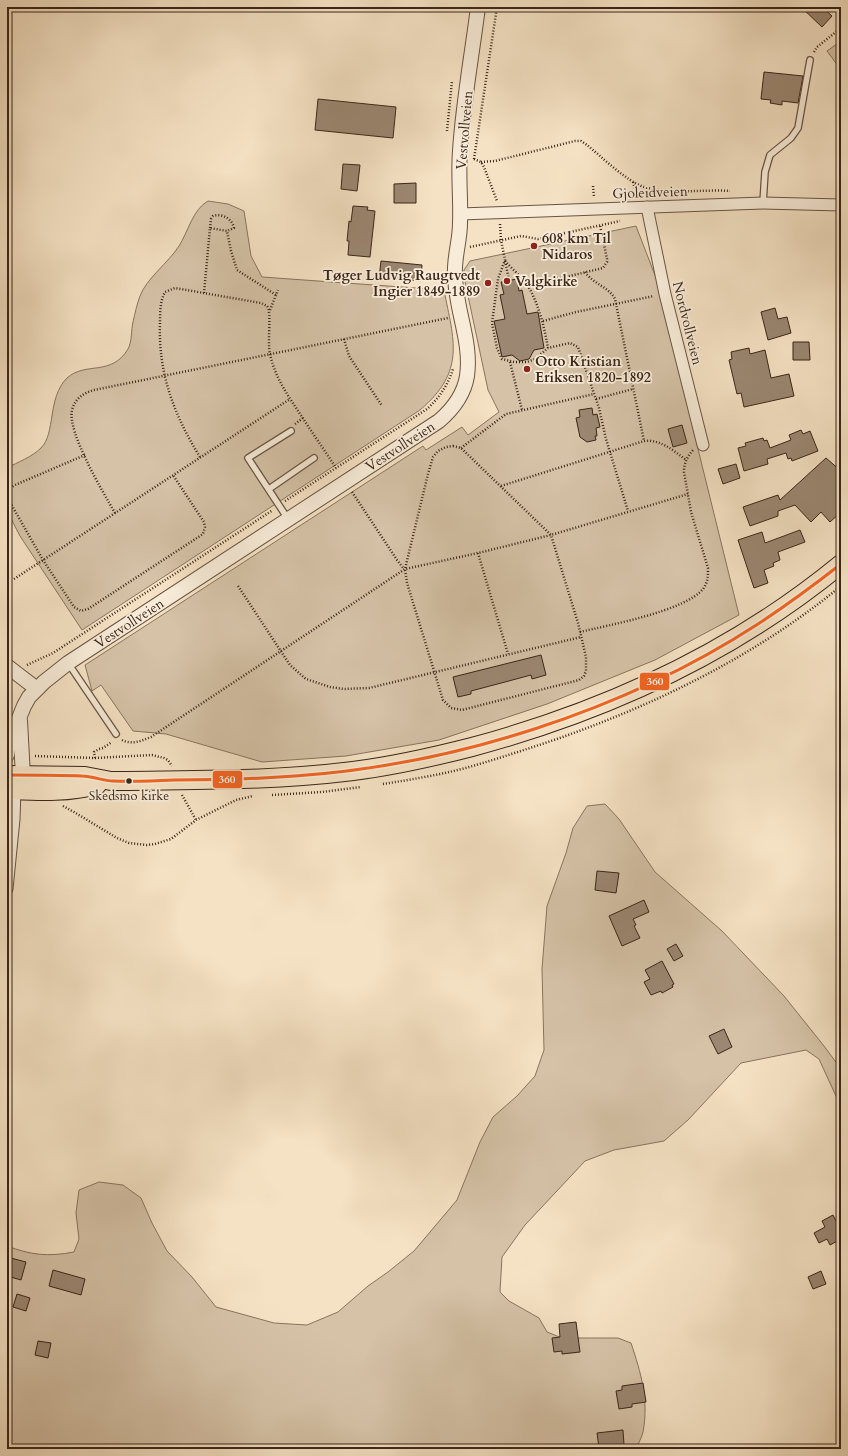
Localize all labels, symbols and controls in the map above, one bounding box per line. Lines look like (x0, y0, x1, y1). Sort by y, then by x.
street label: Vestvollveien (452, 90, 477, 170)
street label: Gjoleidveien (612, 182, 688, 203)
place label: 608 km Til Nidaros (542, 229, 611, 264)
marker: 608 km Til Nidaros (529, 241, 539, 251)
place label: Tøger Ludvig Raugtvedt Ingier 1849-1889 (323, 266, 480, 301)
place label: Valgkirke (515, 272, 577, 291)
marker: Valgkirke (502, 276, 512, 286)
marker: Tøger Ludvig Raugtvedt Ingier 1849-1889 (483, 278, 493, 288)
street label: Nordvollveien (668, 279, 707, 367)
place label: Otto Kristian Eriksen 1820-1892 (535, 352, 651, 387)
marker: Otto Kristian Eriksen 1820-1892 (522, 364, 532, 374)
street label: Vestvollveien (362, 417, 439, 476)
street label: Vestvollveien (91, 594, 168, 653)
line badge: 360 (639, 672, 670, 691)
text: 360 (647, 674, 664, 689)
line badge: 360 (212, 770, 243, 789)
text: 360 (219, 772, 236, 787)
marker: Skedsmo kirke (124, 776, 134, 786)
place label: Skedsmo kirke (89, 787, 169, 805)

